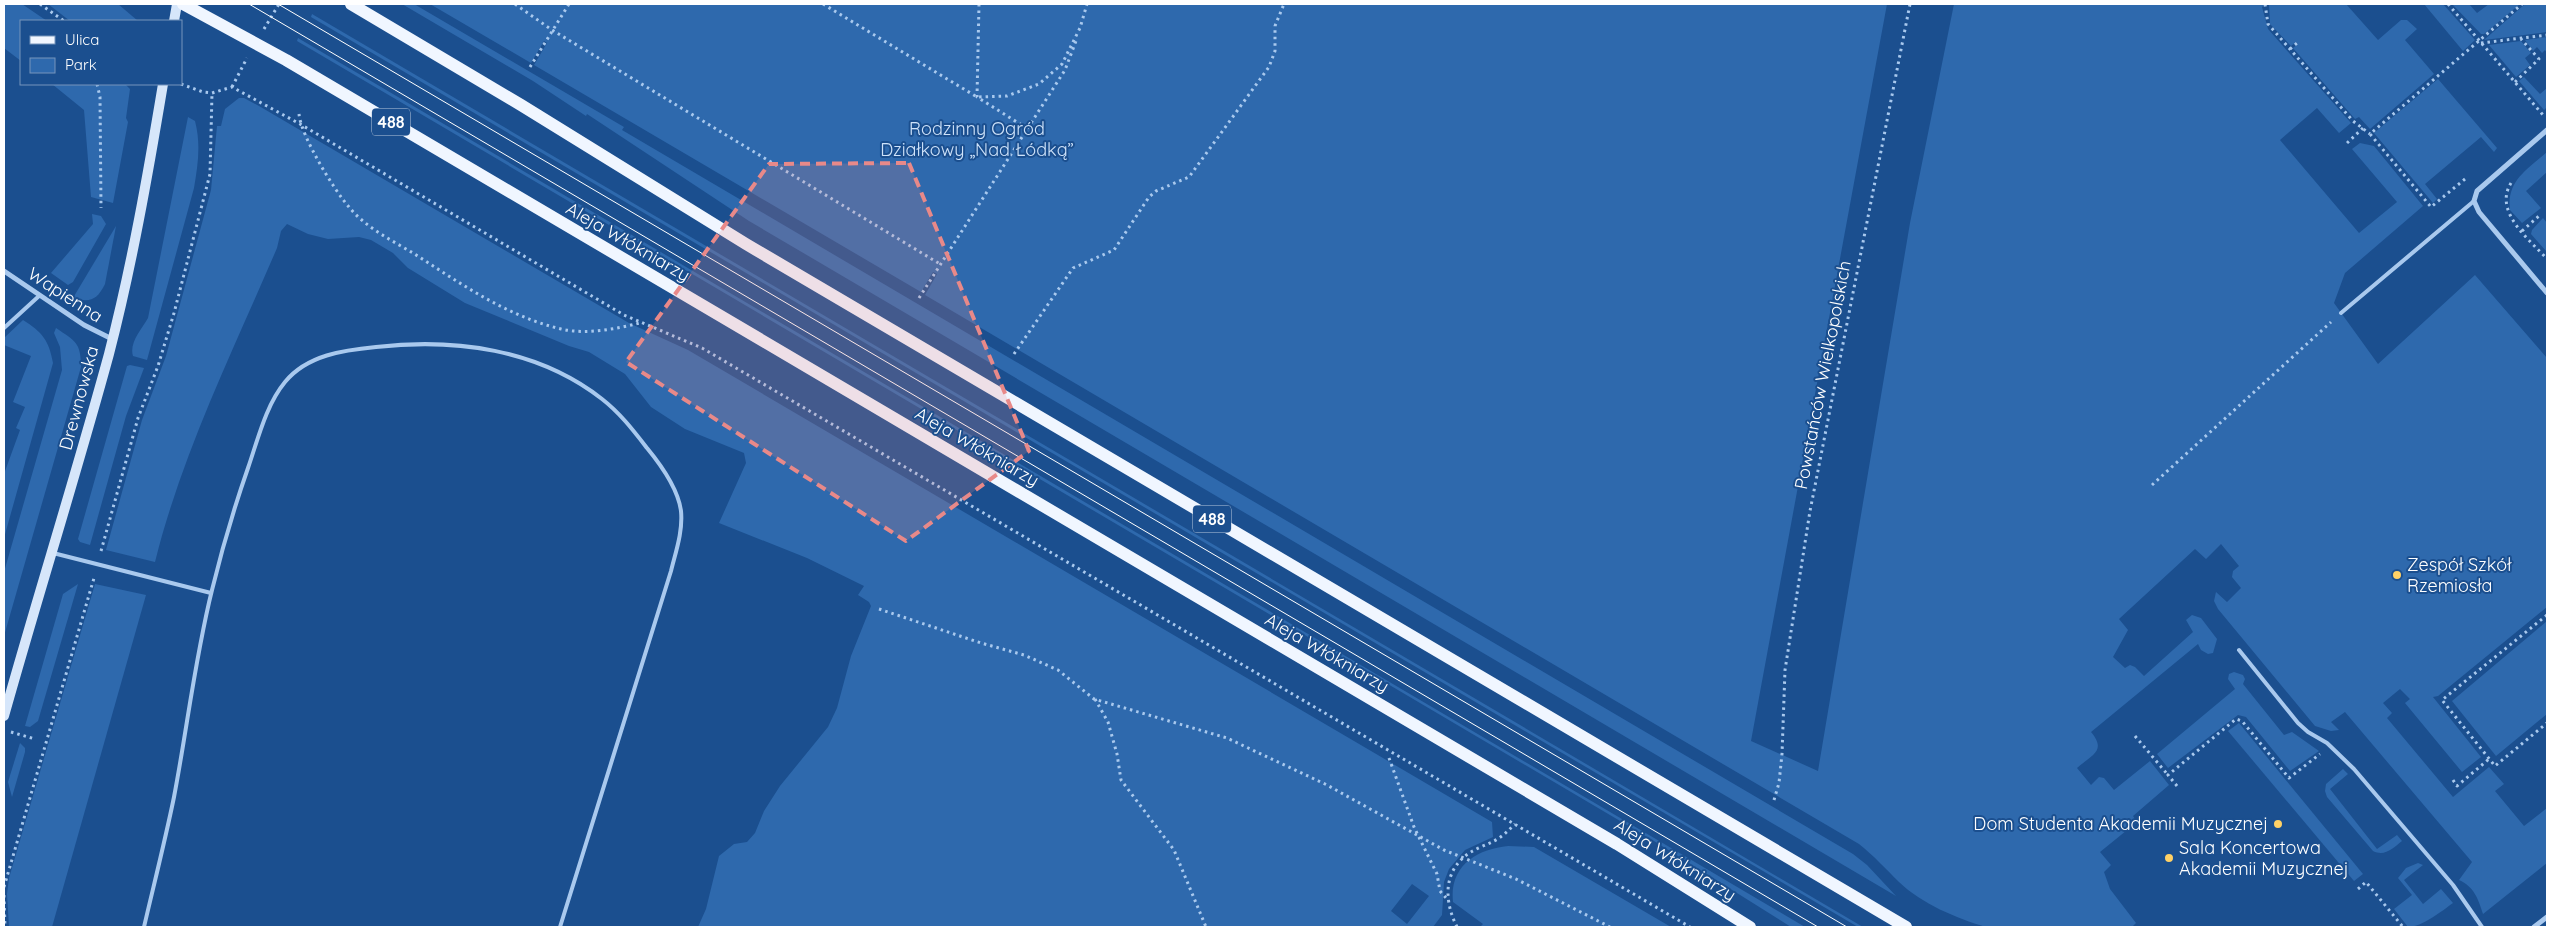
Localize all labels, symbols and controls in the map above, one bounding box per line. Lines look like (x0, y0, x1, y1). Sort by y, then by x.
legend (20, 20, 182, 85)
text: Ulica (65, 30, 99, 49)
text: Park (65, 55, 97, 74)
road number: 488 (372, 108, 410, 136)
park label: Rodzinny Ogród Działkowy „Nad Łódką” (880, 117, 1074, 161)
street label: Aleja Włókniarzy (562, 197, 694, 286)
street label: Powstańców Wielkopolskich (1789, 259, 1856, 491)
street label: Wapienna (23, 262, 107, 327)
street label: Drewnowska (54, 343, 103, 452)
street label: Aleja Włókniarzy (911, 402, 1043, 491)
road number: 488 (1193, 506, 1231, 532)
place label: Zespół Szkół Rzemiosła (2407, 553, 2512, 597)
marker: Zespół Szkół Rzemiosła (2391, 569, 2403, 581)
street label: Aleja Włókniarzy (1261, 608, 1393, 697)
place label: Dom Studenta Akademii Muzycznej (1973, 812, 2268, 835)
street label: Aleja Włókniarzy (1610, 813, 1740, 906)
marker: Dom Studenta Akademii Muzycznej (2272, 818, 2284, 830)
place label: Sala Koncertowa Akademii Muzycznej (2179, 836, 2349, 880)
marker: Sala Koncertowa Akademii Muzycznej (2163, 852, 2175, 864)

